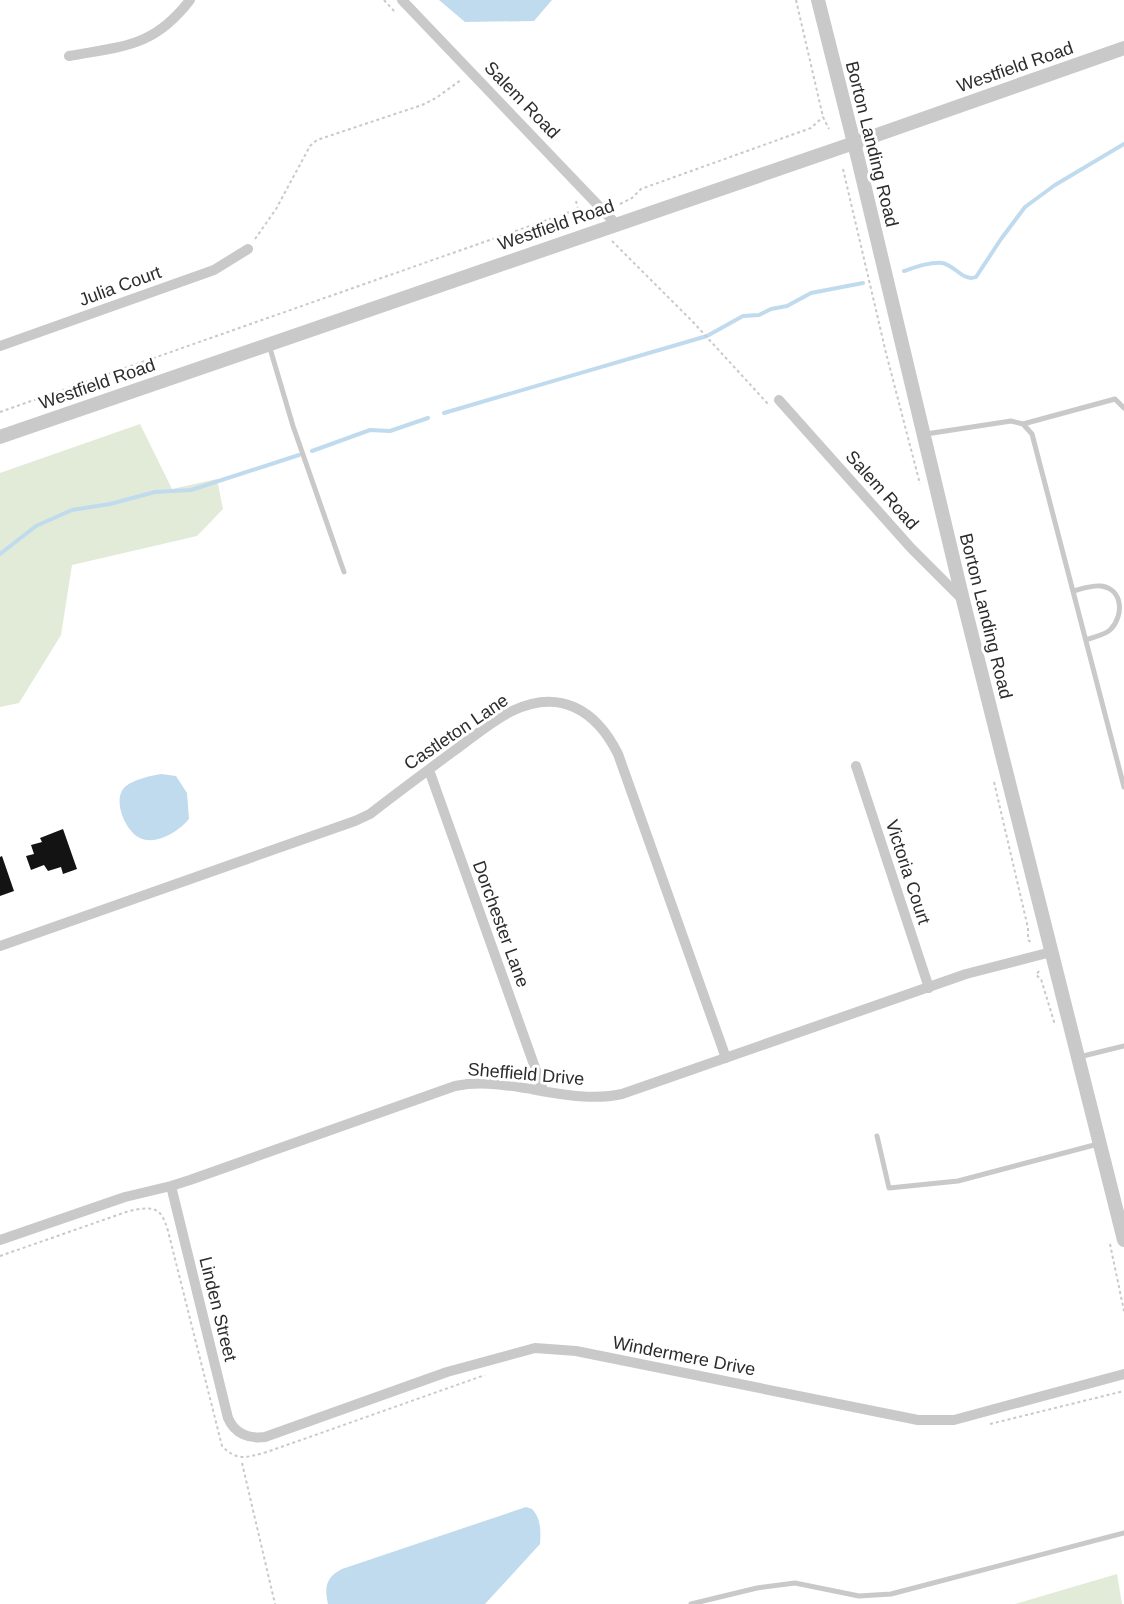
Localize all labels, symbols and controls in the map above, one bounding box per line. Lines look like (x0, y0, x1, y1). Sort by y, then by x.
street label: Westfield Road (954, 38, 1076, 96)
street label: Salem Road (480, 57, 564, 143)
street label: Borton Landing Road (842, 59, 902, 229)
street label: Westfield Road (495, 196, 617, 254)
street label: Julia Court (76, 262, 164, 310)
street label: Westfield Road (36, 355, 158, 413)
street label: Salem Road (841, 446, 923, 534)
street label: Borton Landing Road (956, 531, 1016, 701)
street label: Castleton Lane (400, 690, 512, 774)
street label: Victoria Court (882, 817, 934, 927)
street label: Dorchester Lane (469, 858, 533, 990)
street label: Sheffield Drive (467, 1059, 585, 1089)
street label: Linden Street (195, 1255, 241, 1363)
street label: Windermere Drive (611, 1332, 757, 1380)

